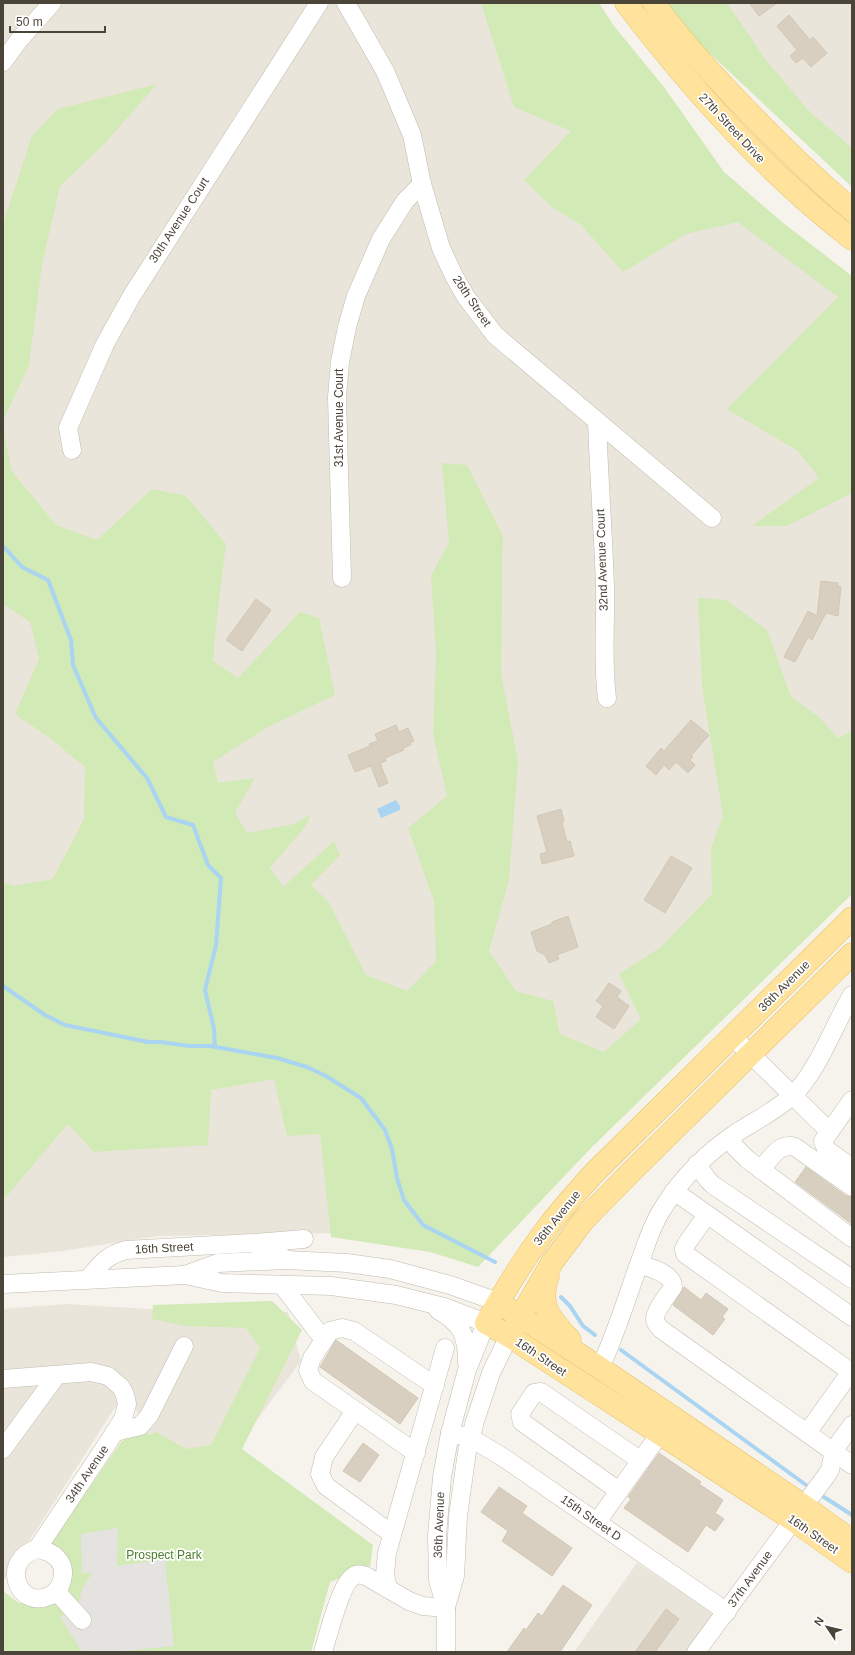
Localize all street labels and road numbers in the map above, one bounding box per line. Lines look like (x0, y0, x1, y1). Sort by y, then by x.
street label: 27th Street Drive (696, 90, 768, 166)
street label: 30th Avenue Court (146, 174, 212, 265)
street label: 26th Street (450, 273, 495, 330)
street label: 31st Avenue Court (332, 368, 346, 467)
street label: 32nd Avenue Court (593, 508, 611, 611)
street label: 36th Avenue (756, 957, 813, 1014)
street label: 36th Avenue (531, 1187, 584, 1248)
street label: 16th Street (134, 1239, 194, 1257)
street label: 16th Street (513, 1335, 570, 1380)
street label: 34th Avenue (63, 1442, 112, 1505)
street label: 36th Avenue (431, 1491, 447, 1558)
street label: 15th Street D (558, 1492, 624, 1544)
street label: 16th Street (785, 1511, 842, 1557)
street label: 37th Avenue (725, 1548, 775, 1610)

